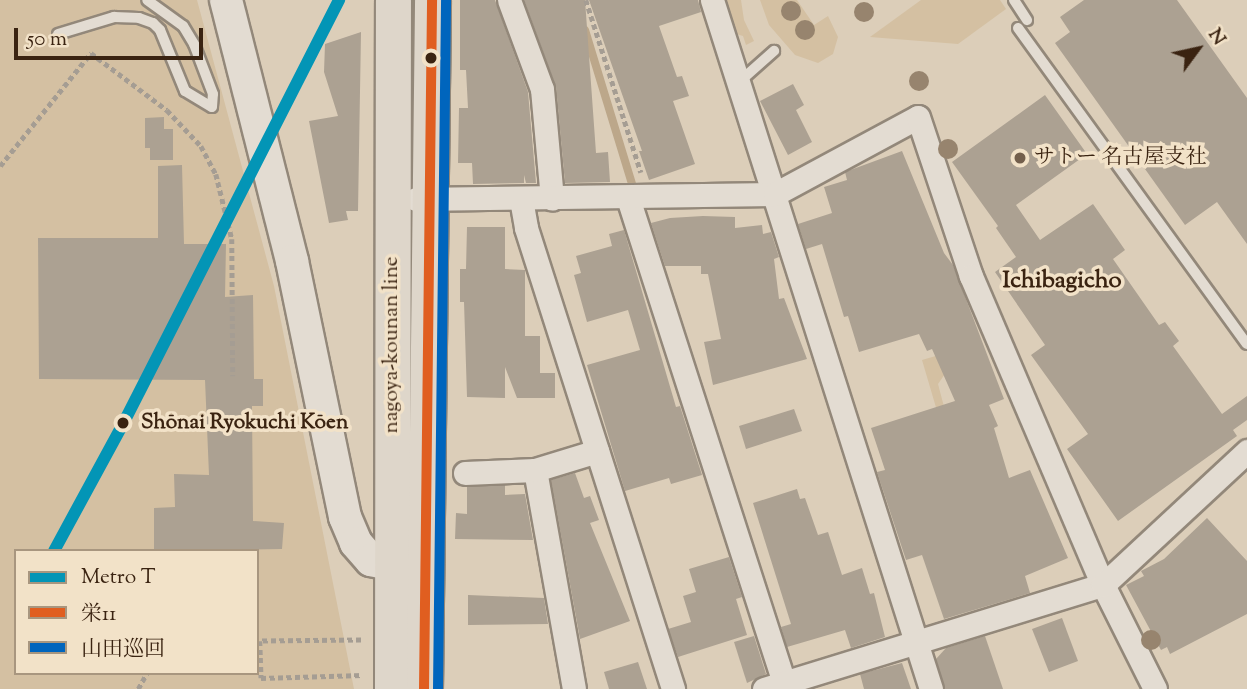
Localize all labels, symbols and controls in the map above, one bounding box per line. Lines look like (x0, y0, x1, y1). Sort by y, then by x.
scale bar (18, 14, 206, 58)
north arrow (1163, 14, 1233, 84)
text: N (1201, 24, 1231, 51)
text: 50 m (27, 25, 67, 55)
unlabelled marker (424, 51, 438, 65)
place label: サトー 名古屋支社 (1034, 145, 1206, 171)
marker: サトー 名古屋支社 (1012, 150, 1028, 166)
street label: nagoya-kounan line (379, 256, 405, 434)
district label: Ichibagicho (1002, 268, 1122, 296)
place label: Shōnai Ryokuchi Kōen (141, 410, 348, 436)
marker: Shōnai Ryokuchi Kōen (111, 411, 135, 435)
legend (14, 549, 259, 675)
text: Metro T (81, 563, 155, 593)
text: 栄11 (81, 600, 116, 630)
text: 山田巡回 (81, 635, 165, 665)

